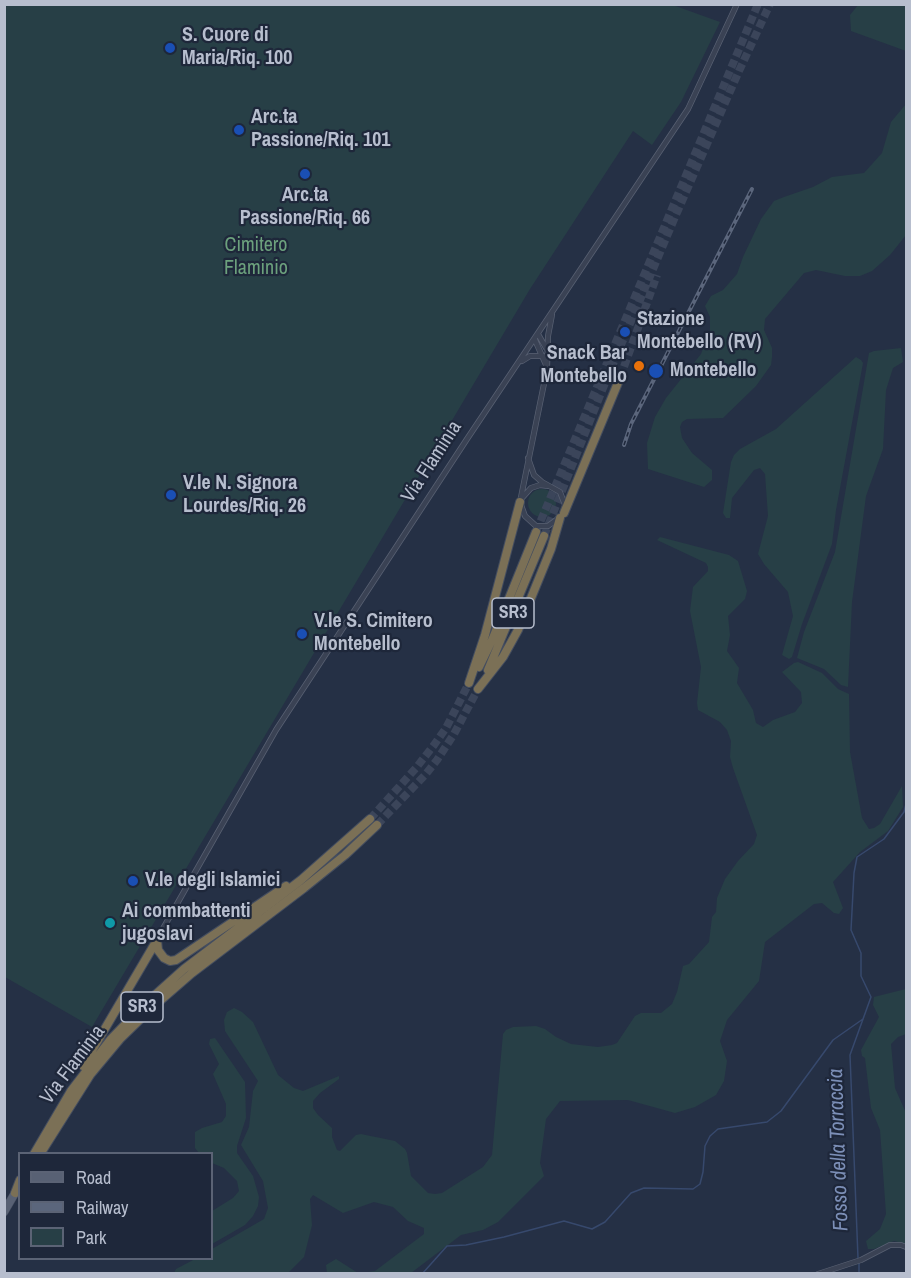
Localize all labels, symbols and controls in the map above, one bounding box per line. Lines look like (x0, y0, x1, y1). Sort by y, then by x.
place label: S. Cuore di Maria/Riq. 100 (182, 24, 292, 71)
marker: S. Cuore di Maria/Riq. 100 (163, 41, 177, 55)
place label: Arc.ta Passione/Riq. 101 (251, 106, 390, 153)
marker: Arc.ta Passione/Riq. 101 (232, 123, 246, 137)
marker: Arc.ta Passione/Riq. 66 (298, 167, 312, 181)
place label: Arc.ta Passione/Riq. 66 (240, 184, 370, 231)
park label: Cimitero Flaminio (224, 234, 288, 281)
place label: Stazione Montebello (RV) (637, 308, 762, 355)
marker: Stazione Montebello (RV) (618, 325, 632, 339)
place label: Snack Bar Montebello (540, 342, 627, 389)
marker: Snack Bar Montebello (632, 359, 646, 373)
place label: Montebello (670, 359, 757, 383)
marker: Montebello (647, 362, 665, 380)
street label: Via Flaminia (397, 417, 467, 507)
place label: V.le N. Signora Lourdes/Riq. 26 (183, 472, 306, 519)
marker: V.le N. Signora Lourdes/Riq. 26 (164, 488, 178, 502)
road number: SR3 (492, 598, 534, 628)
place label: V.le S. Cimitero Montebello (314, 610, 433, 657)
marker: V.le S. Cimitero Montebello (295, 627, 309, 641)
place label: V.le degli Islamici (145, 869, 280, 893)
marker: V.le degli Islamici (126, 874, 140, 888)
place label: Ai commbattenti jugoslavi (122, 900, 250, 947)
marker: Ai commbattenti jugoslavi (103, 916, 117, 930)
road number: SR3 (121, 992, 163, 1022)
street label: Via Flaminia (36, 1021, 110, 1109)
water label: Fosso della Torraccia (824, 1068, 854, 1232)
legend (18, 1152, 213, 1260)
text: Road (76, 1165, 111, 1190)
text: Railway (76, 1195, 129, 1220)
text: Park (76, 1225, 106, 1250)

